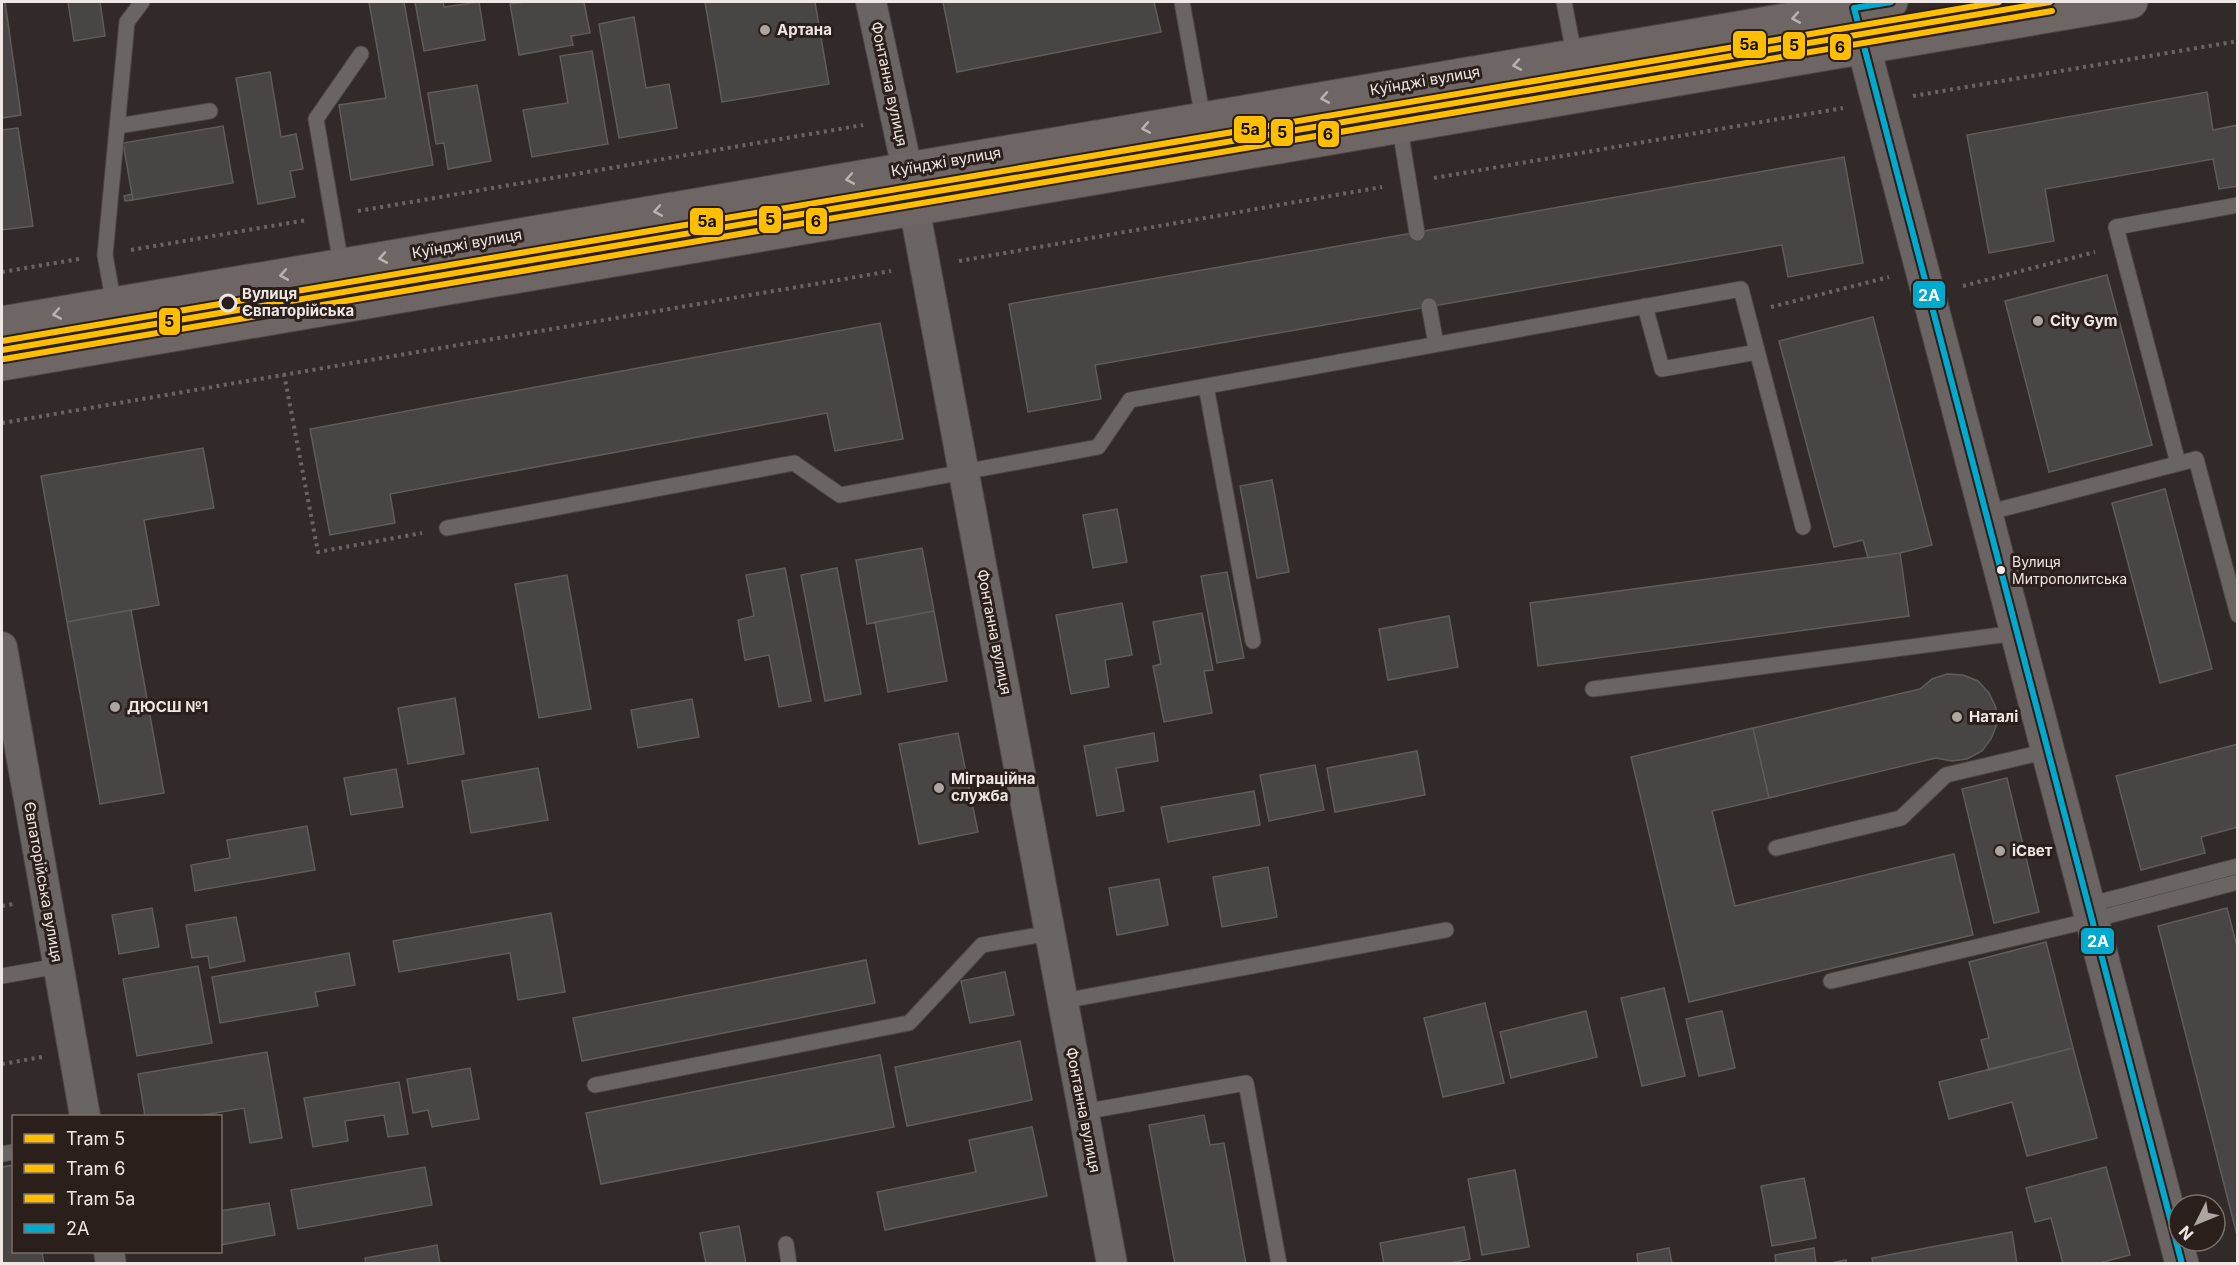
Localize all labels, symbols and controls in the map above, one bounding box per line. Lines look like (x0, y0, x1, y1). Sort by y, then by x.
one-way arrow (1791, 11, 1801, 23)
place label: Артана (777, 20, 832, 39)
street label: Фонтанна вулиця (867, 20, 912, 148)
marker: Артана (758, 23, 772, 37)
line badge: 5а (1732, 30, 1767, 59)
line badge: 5 (1782, 31, 1806, 60)
line badge: 6 (1829, 33, 1852, 61)
text: 5а (1739, 34, 1759, 54)
text: 5 (1789, 35, 1799, 55)
text: 6 (1835, 37, 1845, 57)
one-way arrow (1512, 58, 1522, 71)
street label: Куїнджі вулиця (1368, 61, 1481, 100)
one-way arrow (1320, 91, 1330, 104)
line badge: 5а (1233, 115, 1267, 144)
line badge: 5 (1270, 118, 1294, 147)
text: 5а (1240, 119, 1260, 139)
line badge: 6 (1317, 120, 1340, 148)
one-way arrow (1141, 121, 1151, 134)
text: 5 (1277, 122, 1287, 142)
text: 6 (1323, 124, 1333, 144)
street label: Куїнджі вулиця (889, 142, 1002, 181)
one-way arrow (845, 172, 854, 184)
one-way arrow (653, 205, 662, 217)
line badge: 5 (758, 205, 782, 234)
line badge: 5а (689, 207, 724, 236)
line badge: 6 (805, 207, 828, 235)
text: 5 (765, 209, 775, 229)
text: 5а (697, 211, 717, 231)
text: 6 (811, 211, 821, 231)
street label: Куїнджі вулиця (410, 224, 523, 263)
one-way arrow (378, 252, 387, 264)
one-way arrow (279, 268, 289, 281)
line badge: 2А (1912, 280, 1946, 309)
place label: Вулиця Євпаторійська (242, 284, 354, 320)
text: 2А (1918, 285, 1940, 305)
marker: Вулиця Євпаторійська (219, 294, 237, 312)
one-way arrow (53, 307, 62, 319)
line badge: 5 (158, 307, 181, 336)
text: 5 (164, 311, 174, 331)
place label: City Gym (2050, 311, 2118, 330)
marker: City Gym (2031, 314, 2045, 328)
place label: Вулиця Митрополитська (2012, 553, 2127, 587)
marker: Вулиця Митрополитська (1995, 564, 2007, 576)
street label: Фонтанна вулиця (973, 568, 1016, 696)
place label: ДЮСШ №1 (127, 697, 208, 716)
marker: ДЮСШ №1 (108, 700, 122, 714)
place label: Наталі (1969, 707, 2018, 726)
marker: Наталі (1950, 710, 1964, 724)
place label: Міграційна служба (951, 769, 1036, 805)
marker: Міграційна служба (932, 781, 946, 795)
street label: Євпаторійська вулиця (20, 800, 67, 964)
place label: iСвет (2012, 841, 2053, 860)
marker: iСвет (1993, 844, 2007, 858)
line badge: 2А (2080, 927, 2115, 955)
text: 2А (2087, 931, 2109, 951)
street label: Фонтанна вулиця (1062, 1046, 1105, 1174)
legend (12, 1115, 222, 1253)
text: Tram 5 (66, 1128, 125, 1149)
text: Tram 6 (66, 1158, 125, 1179)
text: Tram 5а (66, 1188, 135, 1209)
north arrow (2167, 1193, 2227, 1253)
text: 2А (66, 1218, 89, 1239)
text: N (2175, 1222, 2198, 1245)

